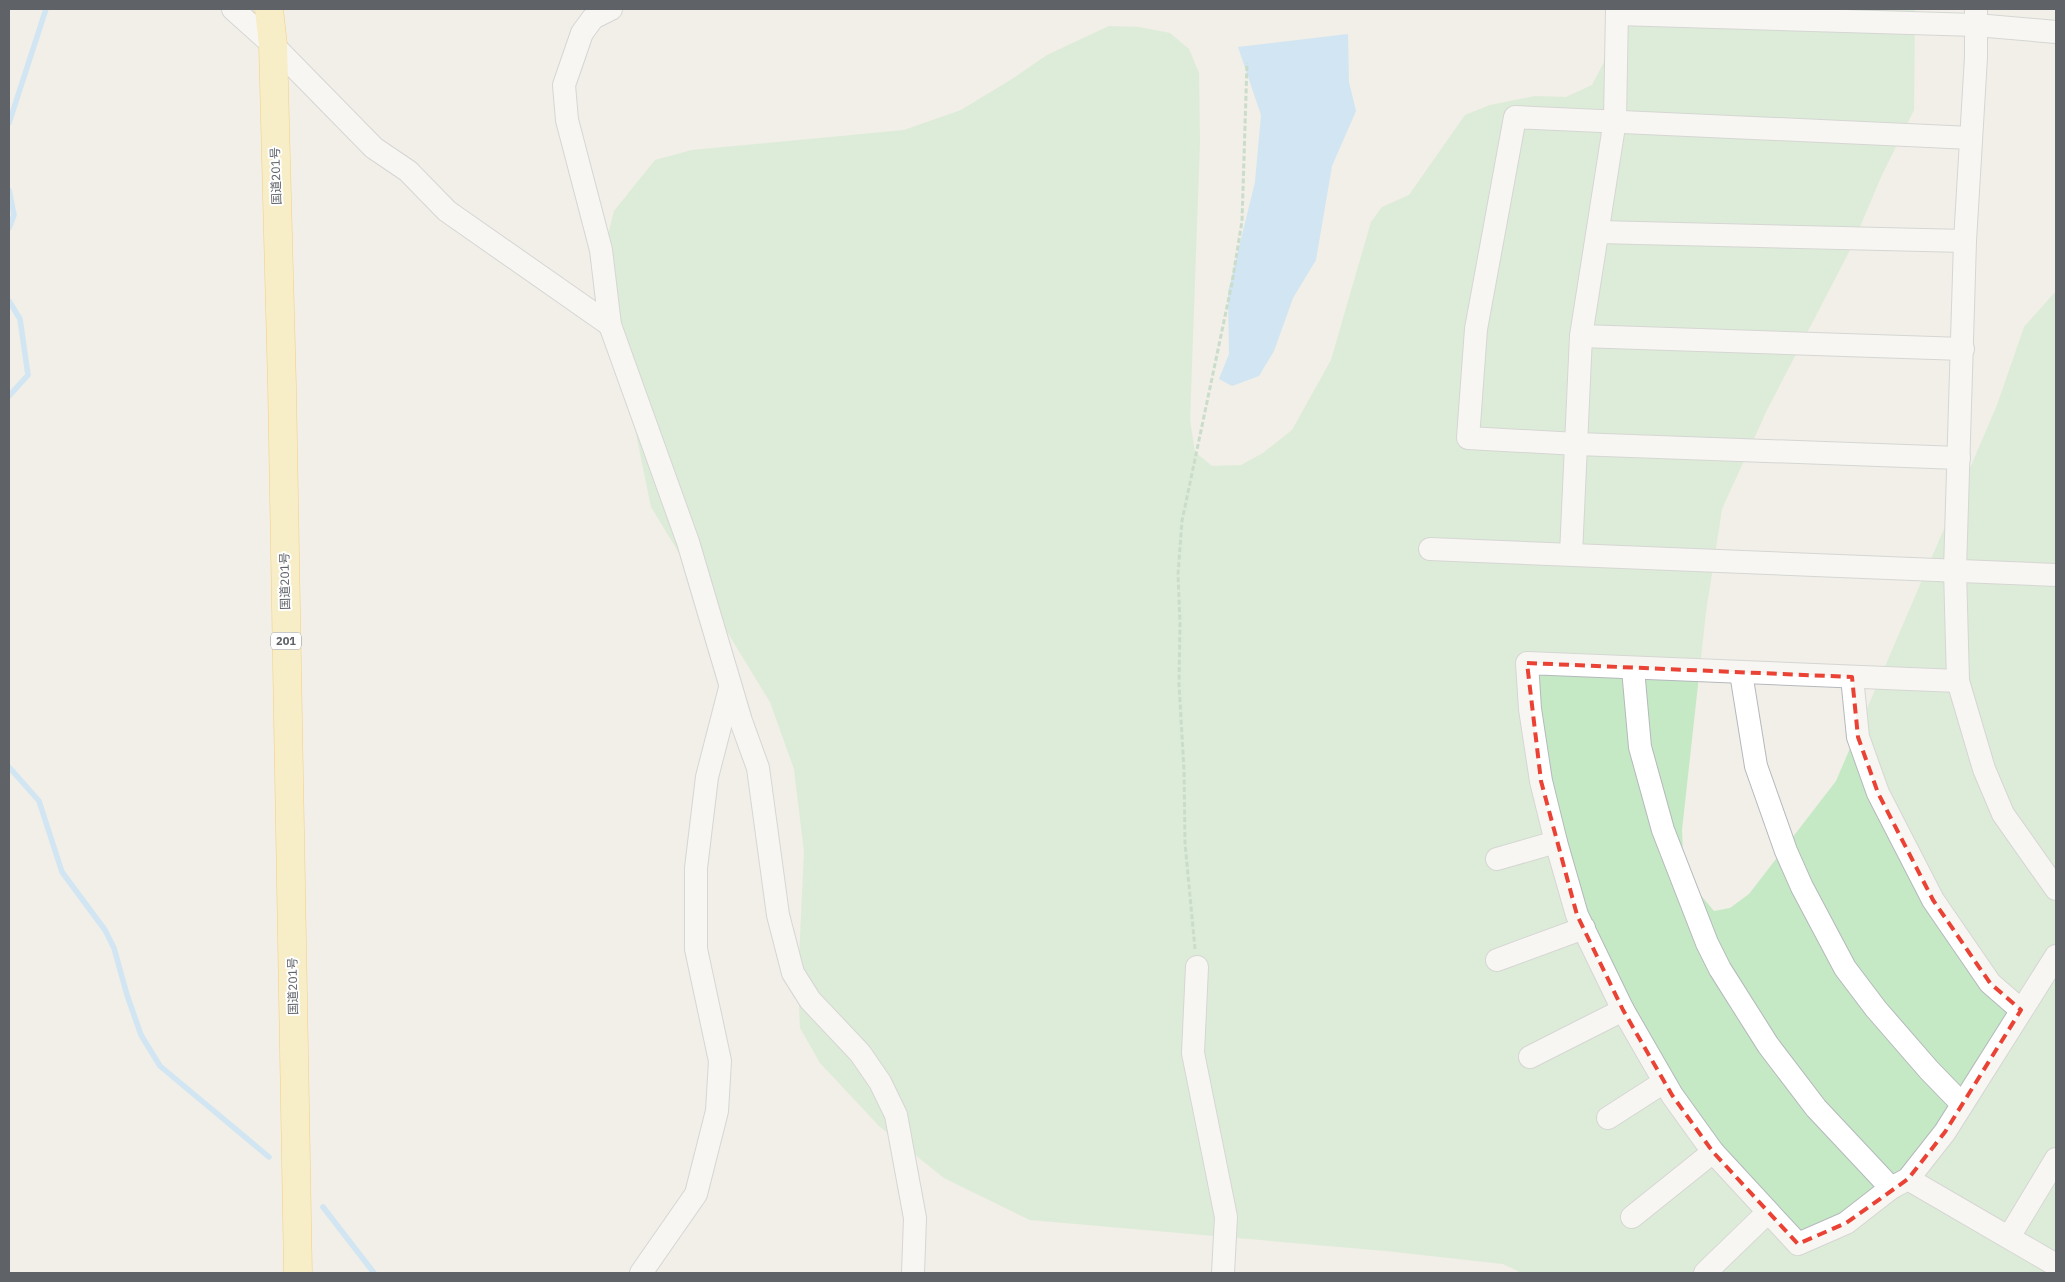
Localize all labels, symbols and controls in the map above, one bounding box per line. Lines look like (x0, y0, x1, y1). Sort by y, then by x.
street label: 国道201号 (267, 147, 284, 205)
street label: 国道201号 (276, 552, 293, 610)
road number: 201 (271, 632, 301, 649)
street label: 国道201号 (284, 957, 301, 1015)

